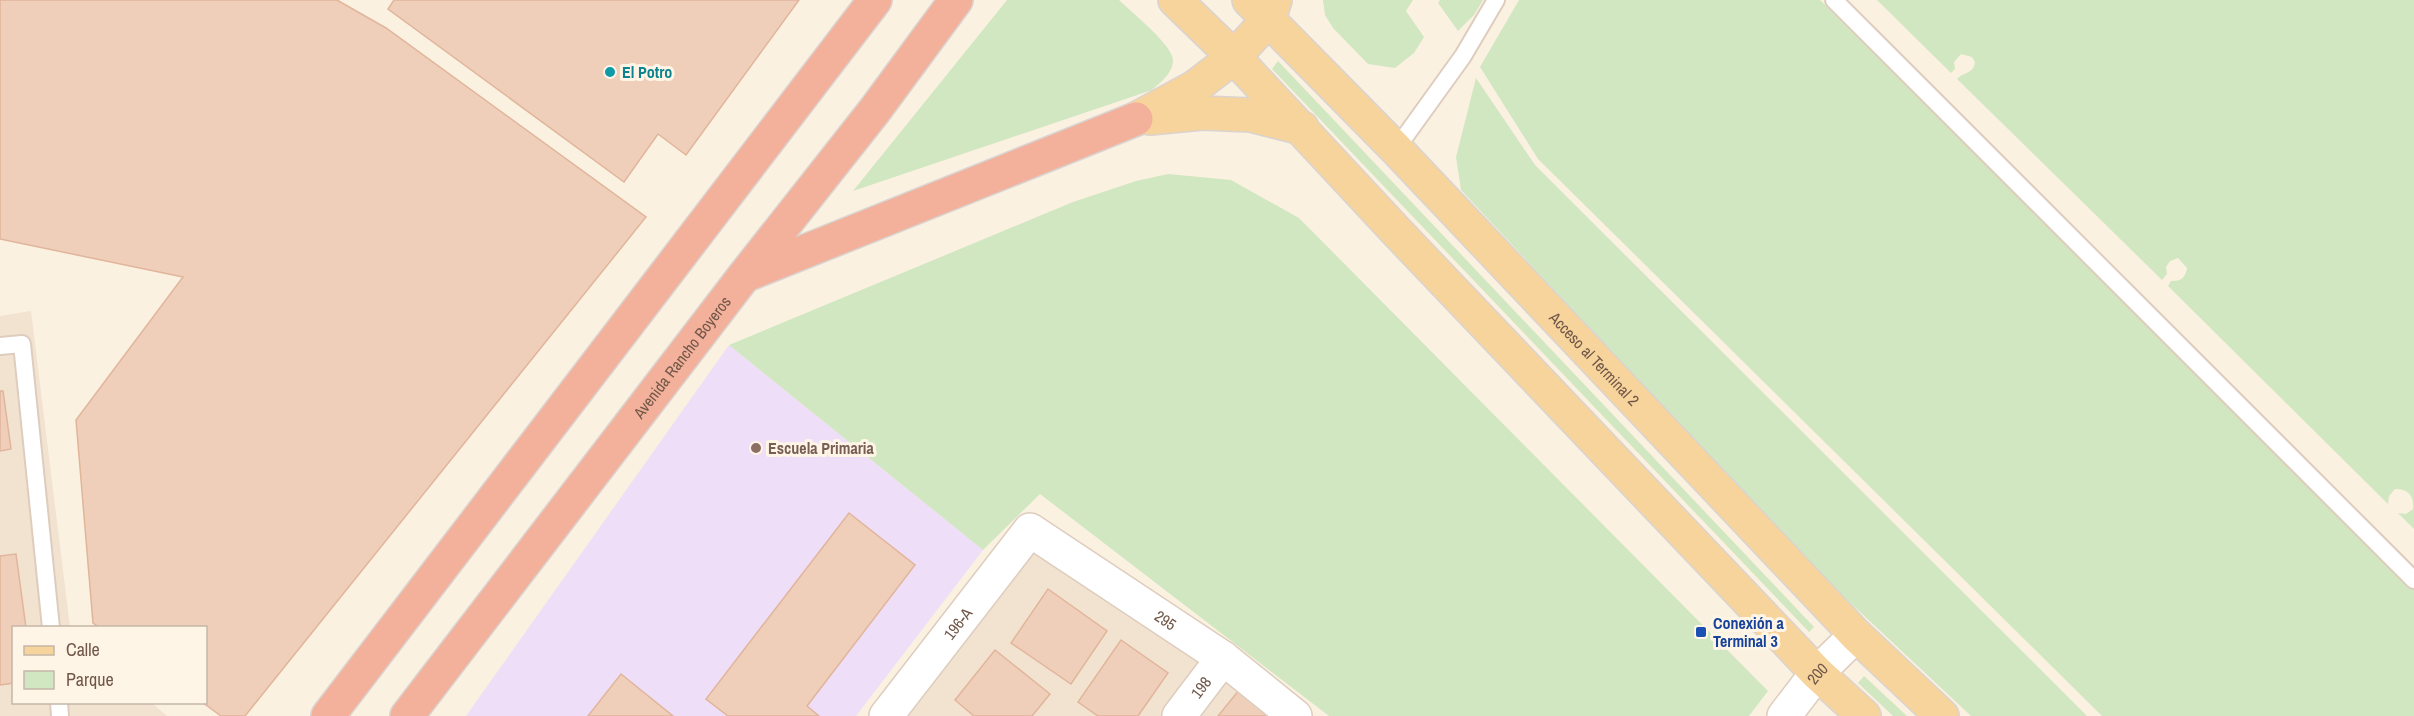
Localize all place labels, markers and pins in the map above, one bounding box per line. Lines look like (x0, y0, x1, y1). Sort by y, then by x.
place label: El Potro (622, 61, 672, 83)
marker: El Potro (603, 65, 617, 79)
place label: Escuela Primaria (768, 437, 874, 459)
marker: Escuela Primaria (749, 441, 763, 455)
place label: Conexión a Terminal 3 (1713, 612, 1784, 652)
marker: Conexión a Terminal 3 (1694, 625, 1708, 639)

